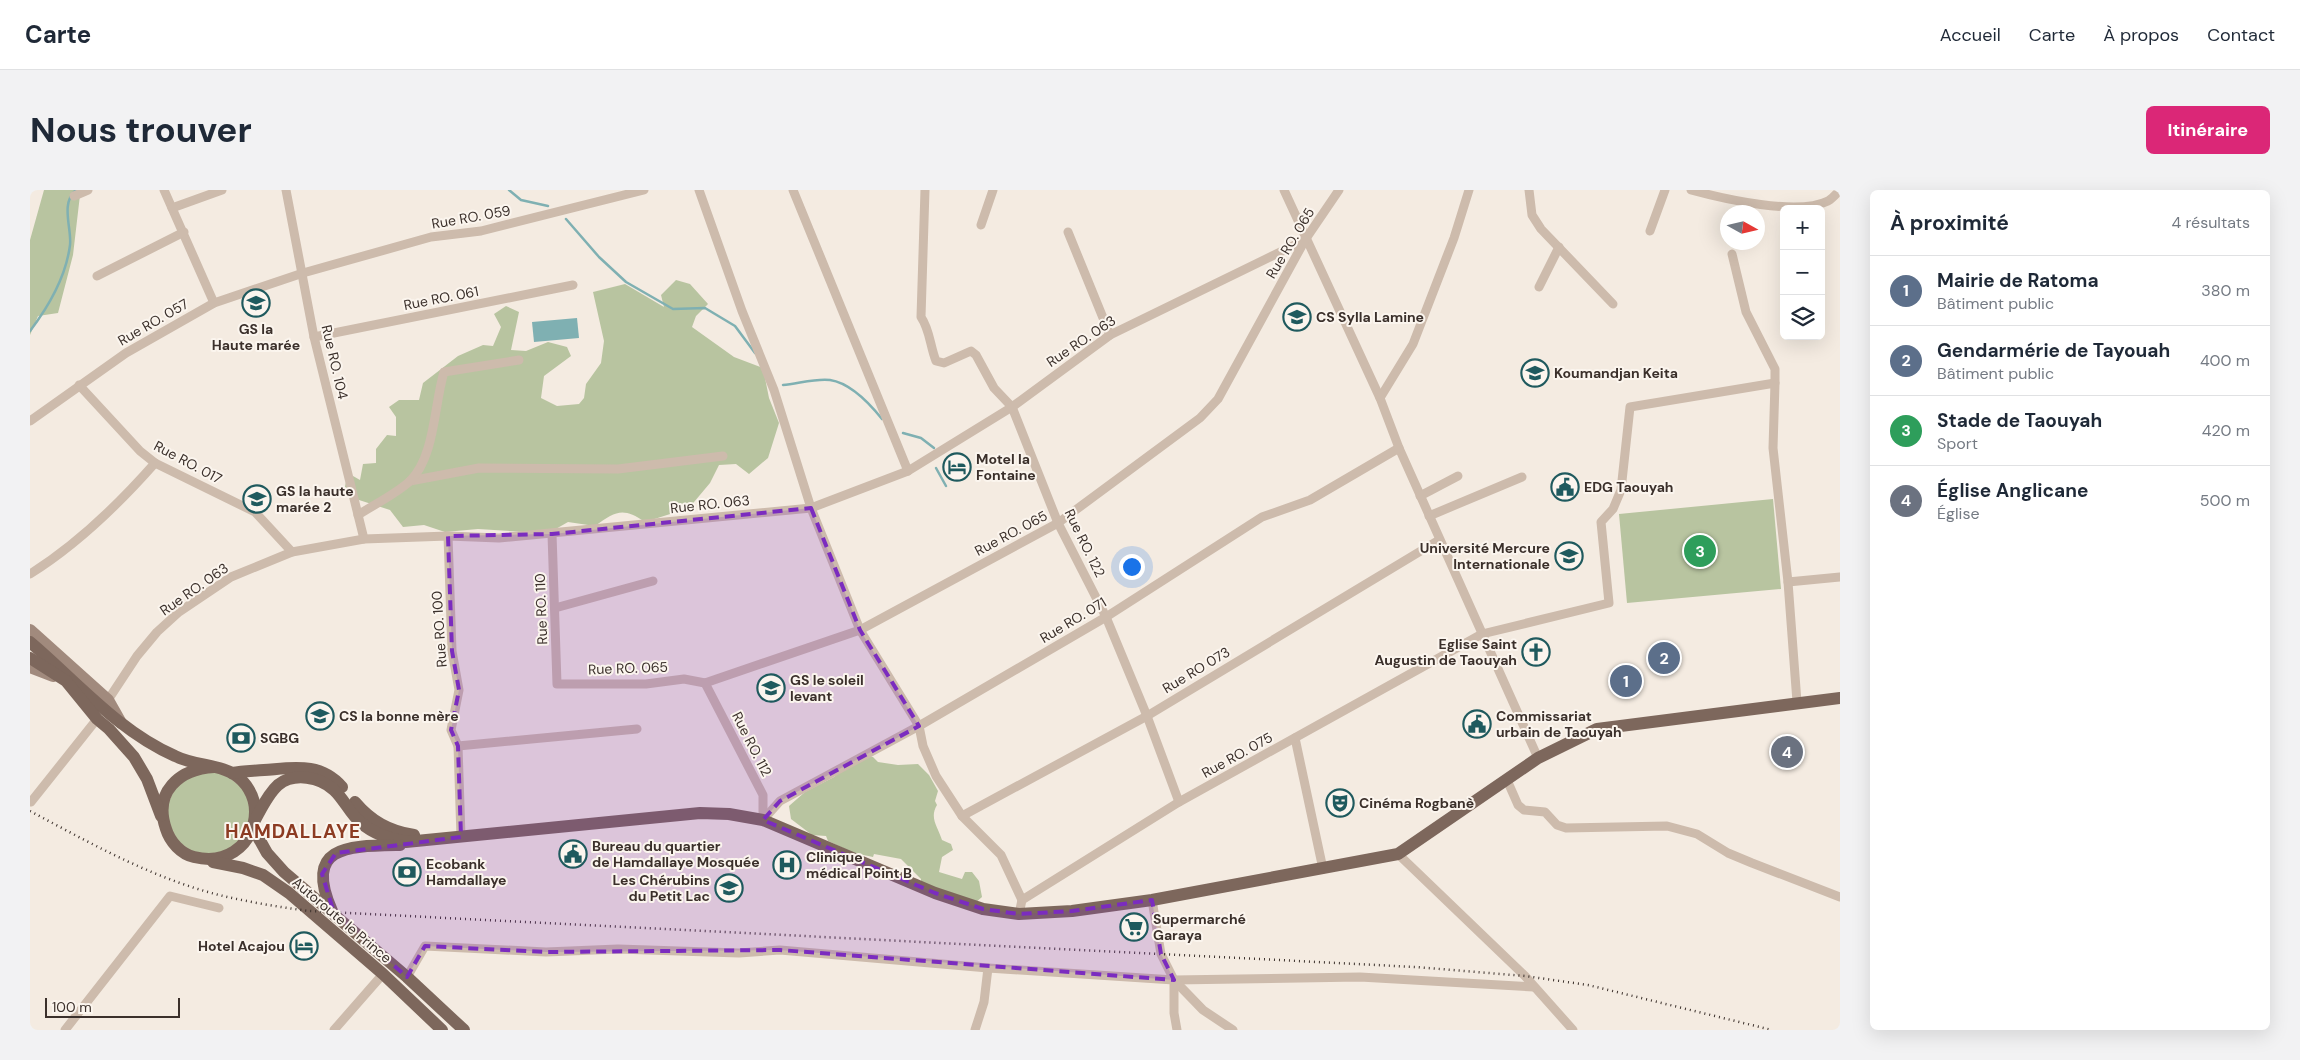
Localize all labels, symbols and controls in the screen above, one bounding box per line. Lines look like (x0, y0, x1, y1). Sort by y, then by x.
text: Carte (25, 19, 91, 50)
text: Accueil (1940, 23, 2001, 47)
text: Carte (2029, 23, 2075, 47)
text: À propos (2103, 23, 2179, 47)
text: Contact (2207, 23, 2275, 47)
button: Itinéraire (2146, 106, 2270, 154)
text: Nous trouver (30, 107, 252, 153)
street label: Rue RO. 059 (430, 201, 512, 233)
street label: Rue RO. 065 (1262, 204, 1318, 282)
north arrow (1720, 205, 1765, 250)
map controls (1780, 205, 1825, 340)
button: + (1780, 205, 1825, 250)
text: À proximité (1890, 209, 2009, 237)
text: 4 résultats (2172, 212, 2250, 233)
button: − (1780, 250, 1825, 295)
text: Mairie de Ratoma (1937, 268, 2099, 293)
text: 1 (1903, 280, 1909, 301)
text: 380 m (2201, 280, 2250, 301)
street label: Rue RO. 061 (402, 282, 480, 314)
school or university icon: GS la Haute marée (241, 288, 271, 318)
text: Bâtiment public (1937, 293, 2054, 314)
street label: Rue RO. 057 (114, 295, 192, 349)
button: layers (1780, 295, 1825, 340)
school or university icon: CS Sylla Lamine (1282, 302, 1312, 332)
place label: CS Sylla Lamine (1316, 308, 1424, 326)
street label: Rue RO. 063 (1043, 311, 1119, 371)
place label: GS la Haute marée (212, 320, 300, 354)
street label: Rue RO. 104 (318, 323, 352, 401)
text: Gendarmérie de Tayouah (1937, 338, 2170, 363)
text: 2 (1901, 350, 1911, 371)
text: 400 m (2200, 350, 2250, 371)
school or university icon: Koumandjan Keita (1520, 358, 1550, 388)
text: Bâtiment public (1937, 363, 2054, 384)
place label: Koumandjan Keita (1554, 364, 1678, 382)
text: Stade de Taouyah (1937, 408, 2102, 433)
text: 3 (1901, 420, 1911, 441)
text: 420 m (2202, 420, 2250, 441)
text: Sport (1937, 433, 1978, 454)
street label: Rue RO. 017 (151, 437, 225, 487)
place label: Motel la Fontaine (976, 450, 1036, 484)
hotel icon: Motel la Fontaine (942, 452, 972, 482)
public building icon: EDG Taouyah (1550, 472, 1580, 502)
place label: EDG Taouyah (1584, 478, 1674, 496)
text: Église Anglicane (1937, 478, 2088, 503)
place label: GS la haute marée 2 (276, 482, 354, 516)
school or university icon: GS la haute marée 2 (242, 484, 272, 514)
text: 4 (1901, 490, 1911, 511)
text: 500 m (2200, 490, 2250, 511)
street label: Rue RO. 063 (669, 491, 751, 517)
text: Église (1937, 503, 1980, 524)
street label: Rue RO. 065 (972, 506, 1050, 560)
street label: Rue RO. 122 (1061, 506, 1109, 580)
pin: 3 (1684, 532, 1716, 570)
place label: Université Mercure Internationale (1420, 539, 1550, 573)
school or university icon: Université Mercure Internationale (1554, 541, 1584, 571)
your location (1119, 554, 1145, 580)
street label: Rue RO. 063 (156, 559, 232, 619)
street label: Rue RO. 110 (531, 573, 551, 645)
street label: Rue RO. 100 (427, 590, 451, 668)
street label: Rue RO. 071 (1036, 593, 1110, 647)
place label: Eglise Saint Augustin de Taouyah (1374, 635, 1517, 669)
church icon: Eglise Saint Augustin de Taouyah (1521, 637, 1551, 667)
pin: 2 (1648, 639, 1680, 677)
street label: Rue RO 073 (1159, 643, 1233, 697)
street label: Rue RO. 065 (588, 658, 668, 678)
pin: 1 (1610, 662, 1642, 700)
place label: GS le soleil levant (790, 671, 864, 705)
school or university icon: GS le soleil levant (756, 673, 786, 703)
school or university icon: CS la bonne mère (305, 701, 335, 731)
place label: CS la bonne mère (339, 707, 459, 725)
place label: Commissariat urbain de Taouyah (1496, 707, 1622, 741)
street label: Rue RO. 112 (728, 709, 776, 779)
public building icon: Commissariat urbain de Taouyah (1462, 709, 1492, 739)
bank icon: SGBG (226, 723, 256, 753)
street label: Rue RO. 075 (1198, 728, 1276, 782)
place label: SGBG (260, 729, 299, 747)
pin: 4 (1771, 733, 1803, 771)
theatre icon: Cinéma Rogbanè (1325, 788, 1355, 818)
place label: Cinéma Rogbanè (1359, 794, 1474, 812)
district label: HAMDALLAYE (225, 819, 361, 844)
place label: Bureau du quartier de Hamdallaye Mosquée (592, 837, 760, 871)
public building icon: Bureau du quartier de Hamdallaye Mosquée (558, 839, 588, 869)
place label: Clinique médical Point B (806, 848, 912, 882)
hospital icon: Clinique médical Point B (772, 850, 802, 880)
place label: Ecobank Hamdallaye (426, 855, 506, 889)
bank icon: Ecobank Hamdallaye (392, 857, 422, 887)
place label: Les Chérubins du Petit Lac (612, 871, 710, 905)
street label: Autoroute le Prince (289, 873, 395, 967)
school or university icon: Les Chérubins du Petit Lac (714, 873, 744, 903)
place label: Supermarché Garaya (1153, 910, 1246, 944)
supermarket icon: Supermarché Garaya (1119, 912, 1149, 942)
hotel icon: Hotel Acajou (289, 931, 319, 961)
place label: Hotel Acajou (198, 937, 285, 955)
scale bar (45, 995, 180, 1018)
text: 100 m (52, 998, 92, 1016)

